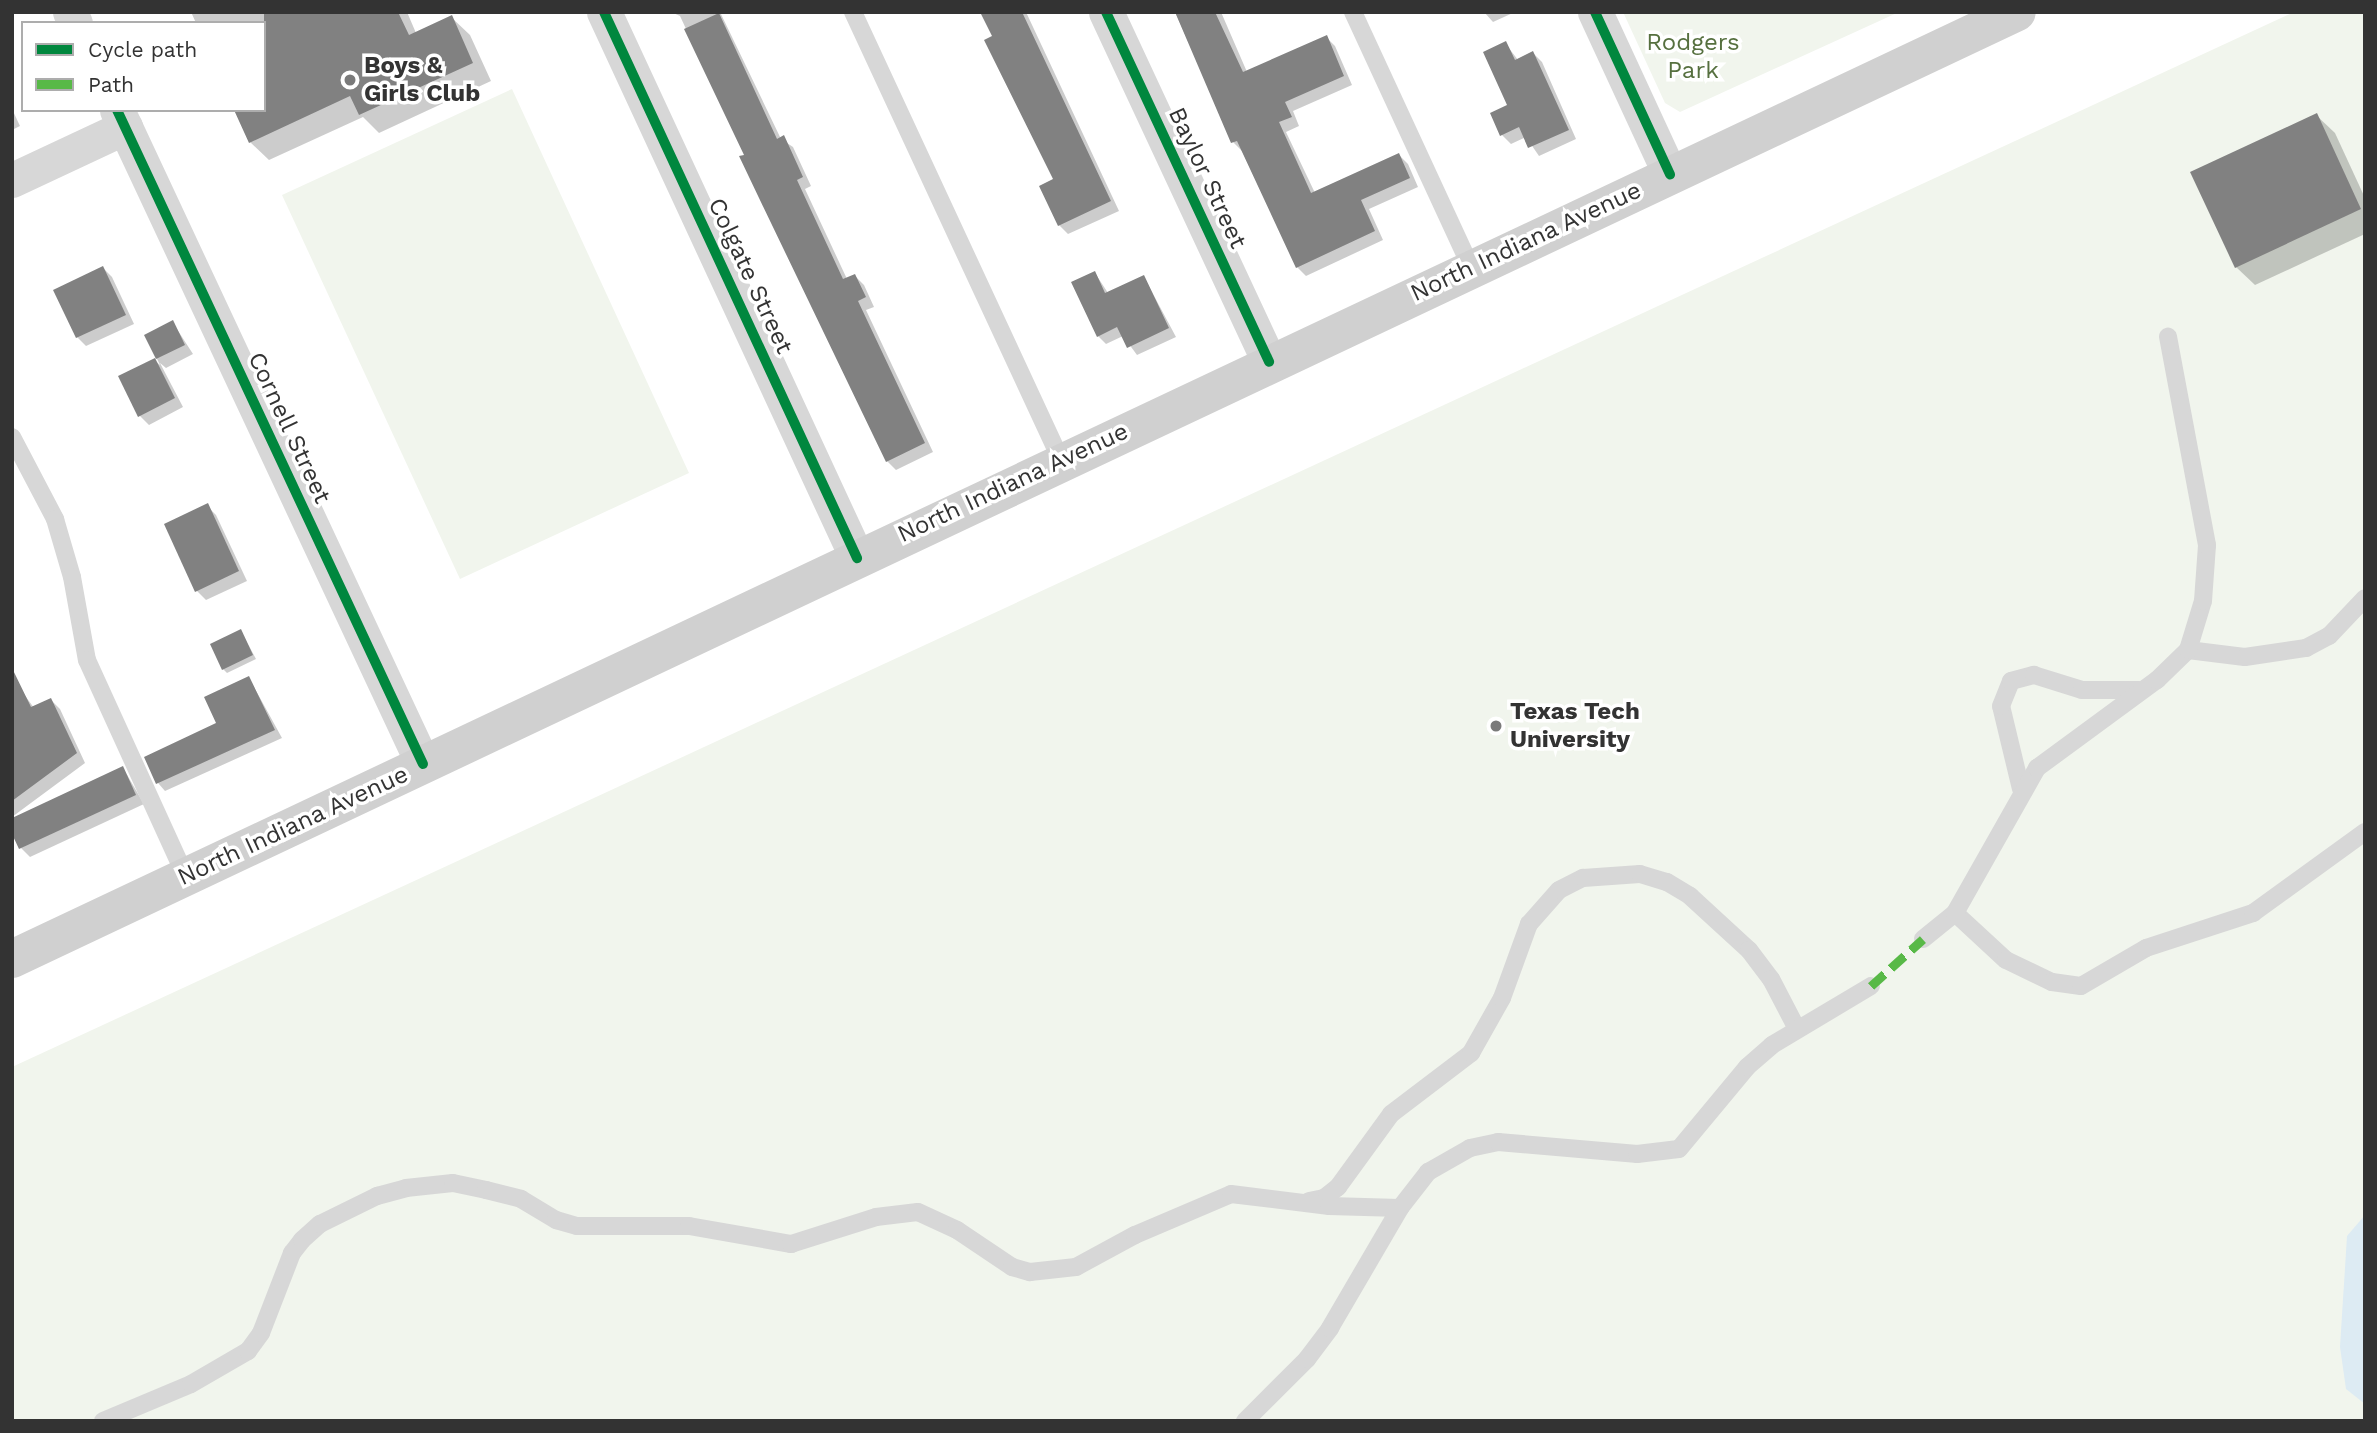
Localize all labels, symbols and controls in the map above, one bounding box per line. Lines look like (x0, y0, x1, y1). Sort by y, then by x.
legend (21, 21, 266, 112)
park label: Rodgers Park (1646, 29, 1740, 85)
text: Cycle path (88, 37, 197, 62)
place label: Boys & Girls Club (364, 52, 480, 108)
text: Path (88, 72, 134, 97)
marker: Boys & Girls Club (342, 72, 358, 88)
street label: Baylor Street (1162, 103, 1252, 253)
street label: North Indiana Avenue (1406, 176, 1646, 308)
street label: Colgate Street (701, 194, 799, 358)
street label: Cornell Street (241, 347, 337, 509)
street label: North Indiana Avenue (893, 417, 1133, 549)
place label: Texas Tech University (1510, 698, 1640, 754)
marker: Texas Tech University (1488, 718, 1504, 734)
street label: North Indiana Avenue (173, 760, 413, 892)

